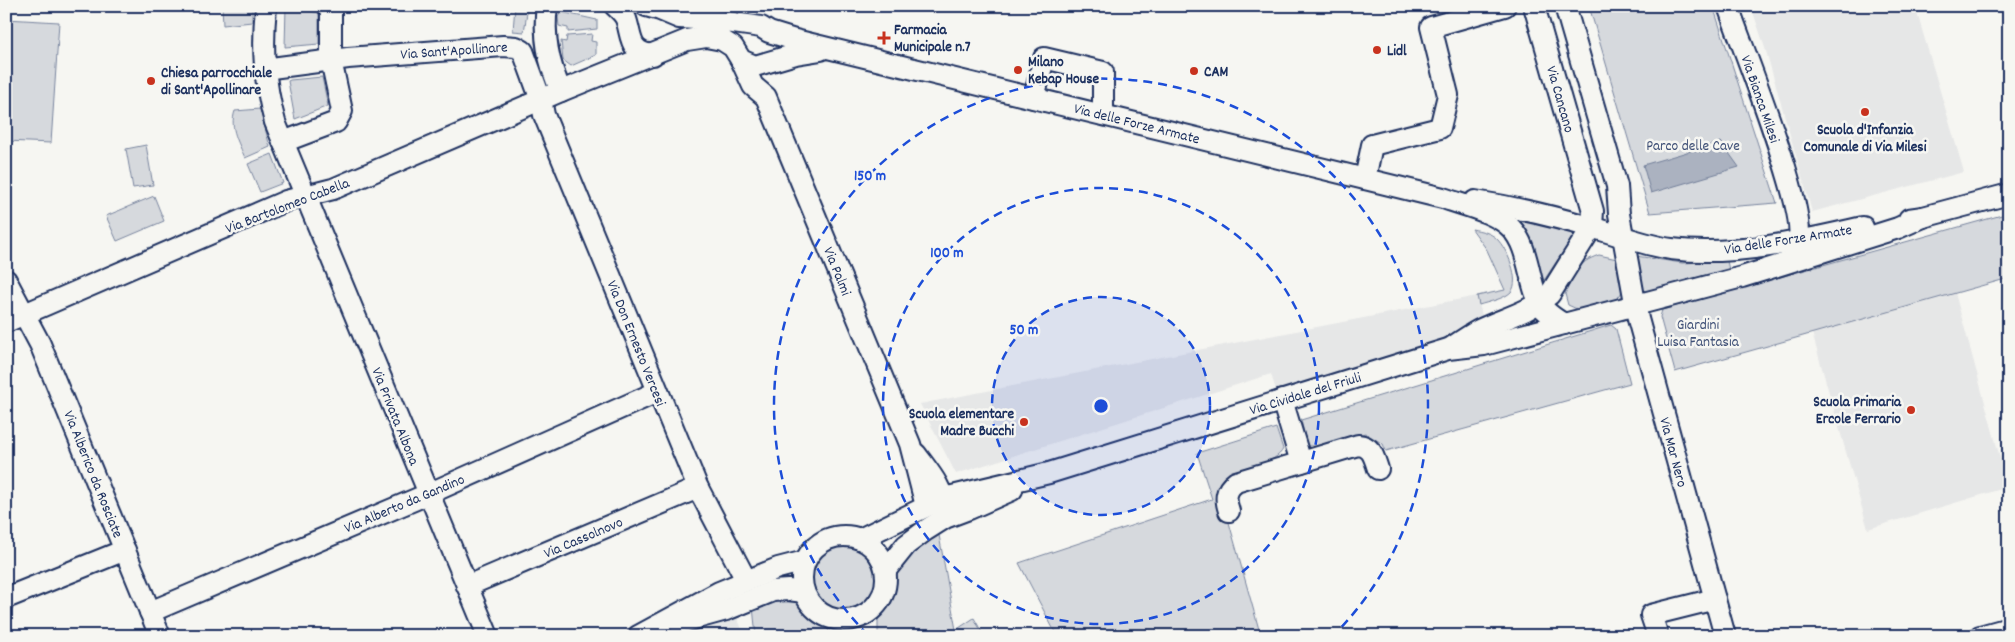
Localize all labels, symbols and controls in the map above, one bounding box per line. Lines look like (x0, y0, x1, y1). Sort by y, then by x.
place label: Farmacia Municipale n.7 (894, 20, 971, 59)
marker: Farmacia Municipale n.7 (878, 32, 890, 44)
street label: Via Sant'Apollinare (400, 37, 509, 67)
place label: Lidl (1387, 41, 1407, 63)
marker: Lidl (1371, 44, 1383, 56)
place label: Milano Kebap House (1028, 52, 1100, 91)
street label: Via Bianca Milesi (1734, 53, 1784, 147)
place label: CAM (1204, 62, 1229, 84)
place label: Chiesa parrocchiale di Sant'Apollinare (161, 63, 272, 102)
marker: Milano Kebap House (1012, 64, 1024, 76)
street label: Via Cancano (1539, 64, 1579, 136)
marker: CAM (1188, 65, 1200, 77)
marker: Chiesa parrocchiale di Sant'Apollinare (145, 75, 157, 87)
street label: Via delle Forze Armate (1071, 99, 1202, 151)
marker: Scuola d'Infanzia Comunale di Via Milesi (1859, 106, 1871, 118)
place label: Scuola d'Infanzia Comunale di Via Milesi (1804, 120, 1927, 159)
park label: Parco delle Cave (1646, 136, 1740, 158)
text: 150 m (854, 166, 886, 188)
street label: Via Bartolomeo Cabella (222, 173, 354, 241)
street label: Via delle Forze Armate (1723, 220, 1854, 262)
text: 100 m (930, 243, 964, 265)
street label: Via Palmi (816, 244, 856, 300)
street label: Via Don Ernesto Vercesi (600, 277, 671, 410)
park label: Giardini Luisa Fantasia (1657, 315, 1740, 354)
text: 50 m (1010, 320, 1038, 342)
street label: Via Privata Albona (365, 365, 424, 470)
street label: Via Cividale del Friuli (1247, 367, 1364, 422)
place label: Scuola Primaria Ercole Ferrario (1813, 392, 1902, 431)
centre of rings (1092, 397, 1110, 415)
place label: Scuola elementare Madre Bucchi (909, 404, 1014, 443)
marker: Scuola Primaria Ercole Ferrario (1905, 404, 1917, 416)
street label: Via Alberico da Rosciate (57, 408, 128, 542)
street label: Via Mar Nero (1652, 415, 1692, 490)
marker: Scuola elementare Madre Bucchi (1018, 416, 1030, 428)
street label: Via Alberto da Gandino (341, 469, 469, 540)
street label: Via Cassolnovo (541, 512, 627, 565)

